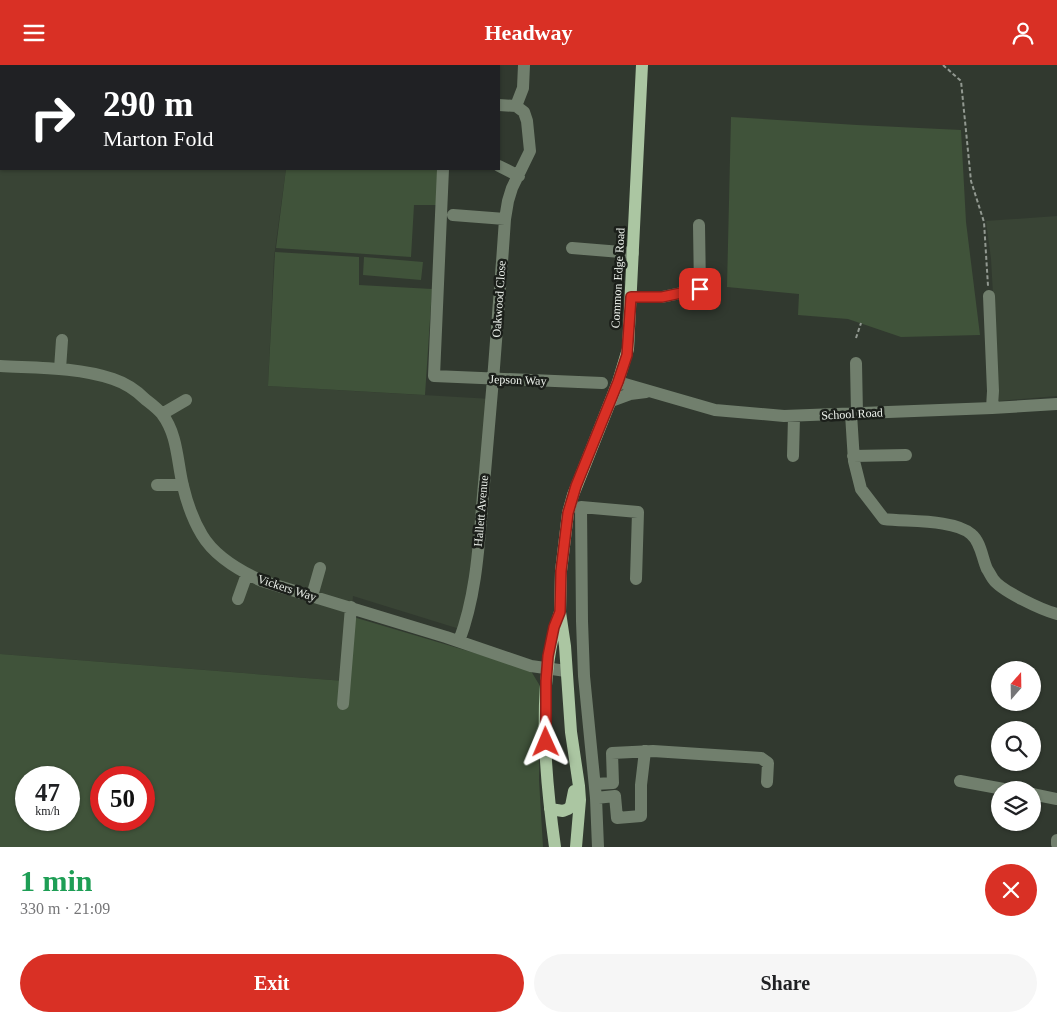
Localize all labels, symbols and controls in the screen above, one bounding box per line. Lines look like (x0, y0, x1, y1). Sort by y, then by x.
icon: menu (20, 19, 48, 47)
icon: person (1009, 19, 1037, 47)
text: Headway (485, 20, 573, 45)
icon: right (20, 85, 85, 150)
text: 290 m (103, 85, 193, 124)
text: Marton Fold (103, 126, 214, 151)
street label: Common Edge Road (608, 227, 628, 329)
street label: Oakwood Close (489, 260, 509, 338)
pin (679, 268, 721, 310)
icon: arrive (686, 275, 714, 303)
street label: Jepson Way (489, 372, 547, 388)
street label: School Road (821, 405, 883, 423)
street label: Hallett Avenue (471, 475, 491, 547)
street label: Vickers Way (256, 572, 318, 604)
north arrow (991, 661, 1041, 711)
map controls (991, 661, 1041, 831)
position arrow (519, 715, 571, 767)
button: search (991, 721, 1041, 771)
speed limit sign: 50 (90, 766, 155, 831)
text: 47 (35, 779, 60, 806)
button: layers (991, 781, 1041, 831)
text: km/h (35, 804, 60, 818)
text: 1 min (20, 864, 93, 897)
button: close (985, 864, 1037, 916)
text: 330 m · 21:09 (20, 900, 110, 917)
button: Exit (20, 954, 524, 1012)
button: Share (534, 954, 1037, 1012)

